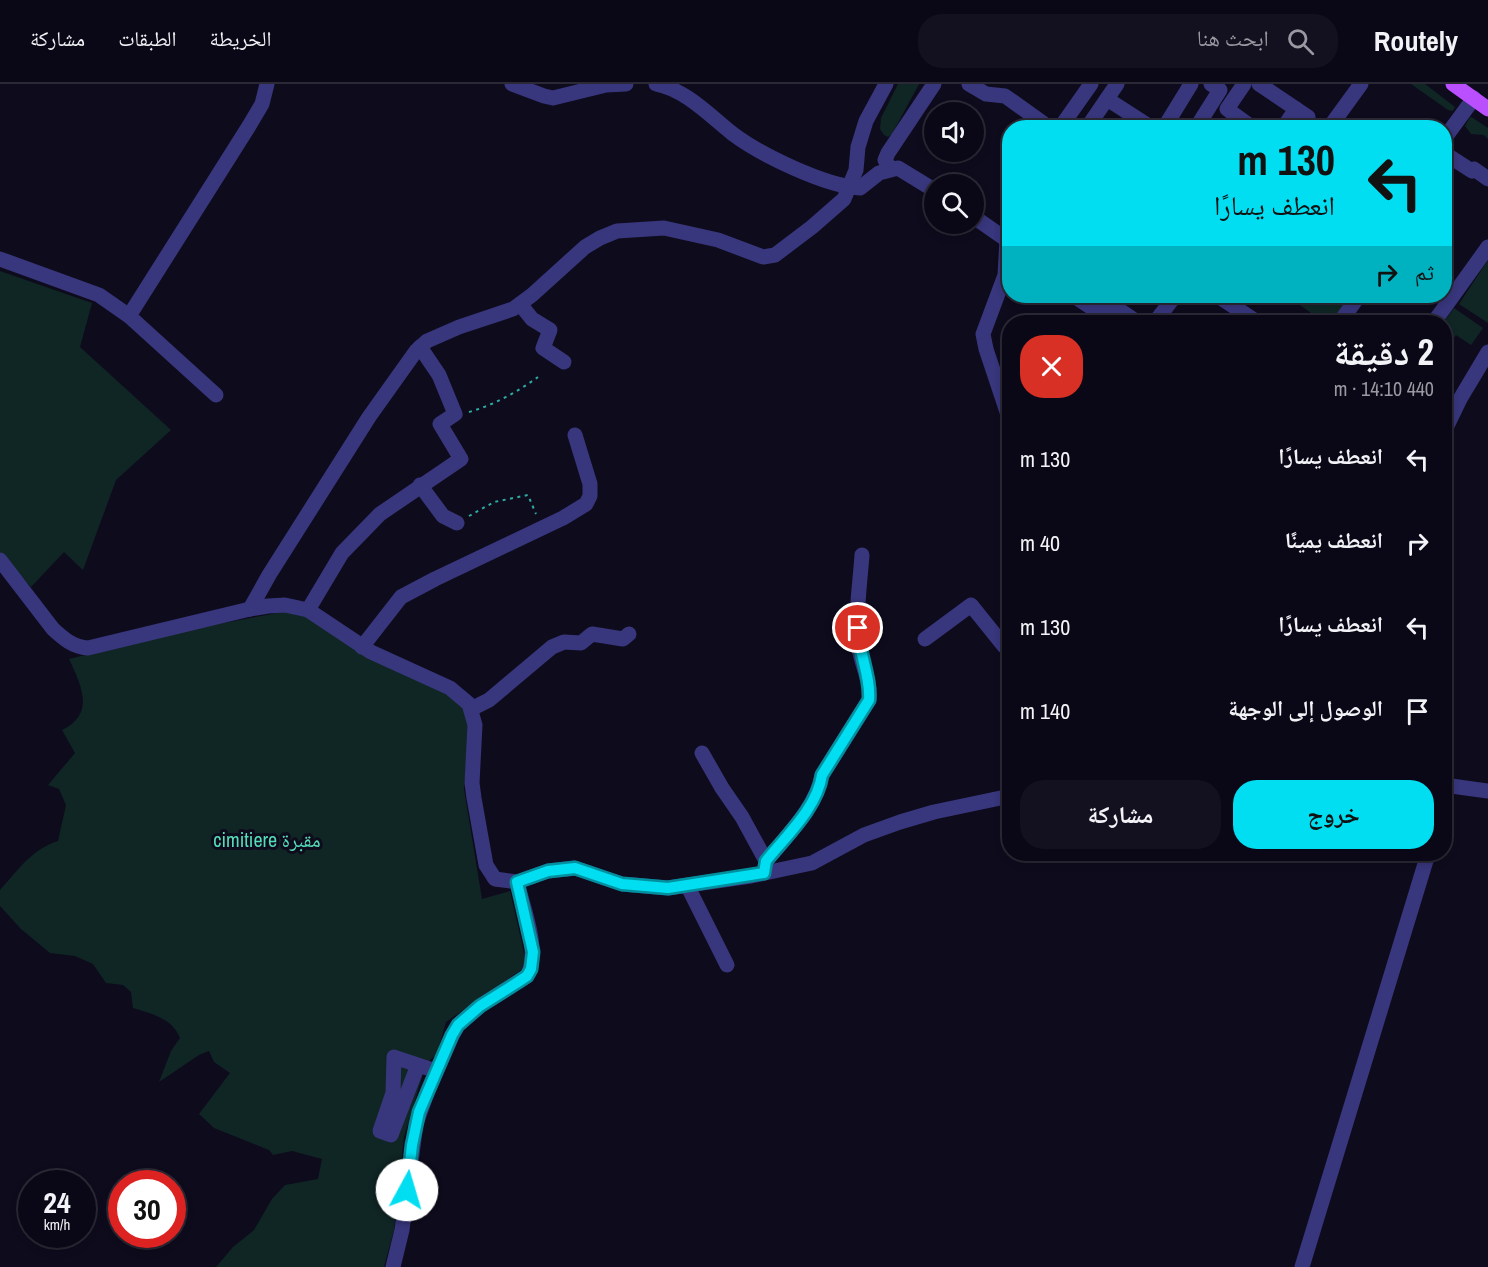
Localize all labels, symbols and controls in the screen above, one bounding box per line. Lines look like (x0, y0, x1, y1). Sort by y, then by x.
search box (918, 14, 1338, 68)
text: Routely (1374, 22, 1458, 60)
text: ابحث هنا (1197, 23, 1269, 53)
text: مشاركة (30, 24, 85, 53)
text: الطبقات (118, 24, 177, 53)
text: الخريطة (210, 24, 271, 53)
icon: search (1284, 25, 1317, 58)
map controls (924, 102, 984, 234)
button: sound (924, 102, 984, 162)
text: 130 m (1237, 132, 1335, 188)
icon: left (1356, 144, 1434, 222)
button: search (924, 174, 984, 234)
text: انعطف يسارًا (1214, 187, 1335, 223)
text: ثم (1415, 257, 1434, 287)
icon: right (1370, 258, 1403, 291)
text: 2 دقيقة (1334, 328, 1434, 376)
button: close (1020, 335, 1083, 398)
text: 440 m · 14:10 (1334, 375, 1434, 402)
text: انعطف يسارًا (1278, 441, 1383, 471)
icon: left (1401, 443, 1434, 476)
text: 130 m (1020, 444, 1070, 474)
text: انعطف يمينًا (1285, 525, 1383, 555)
icon: right (1401, 527, 1434, 560)
text: 40 m (1020, 528, 1060, 558)
pin (832, 602, 883, 653)
text: انعطف يسارًا (1278, 609, 1383, 639)
icon: arrive (841, 611, 874, 644)
icon: left (1401, 611, 1434, 644)
text: 130 m (1020, 612, 1070, 642)
text: الوصول إلى الوجهة (1228, 693, 1383, 723)
icon: arrive (1401, 695, 1434, 728)
text: 140 m (1020, 696, 1070, 726)
button: مشاركة (1020, 780, 1221, 849)
button: خروج (1233, 780, 1434, 849)
park label: cimitiere مقبرة (213, 826, 321, 853)
position arrow (375, 1158, 439, 1222)
speed limit sign: 30 (108, 1170, 186, 1248)
text: 24 (43, 1182, 71, 1222)
text: km/h (44, 1214, 70, 1235)

